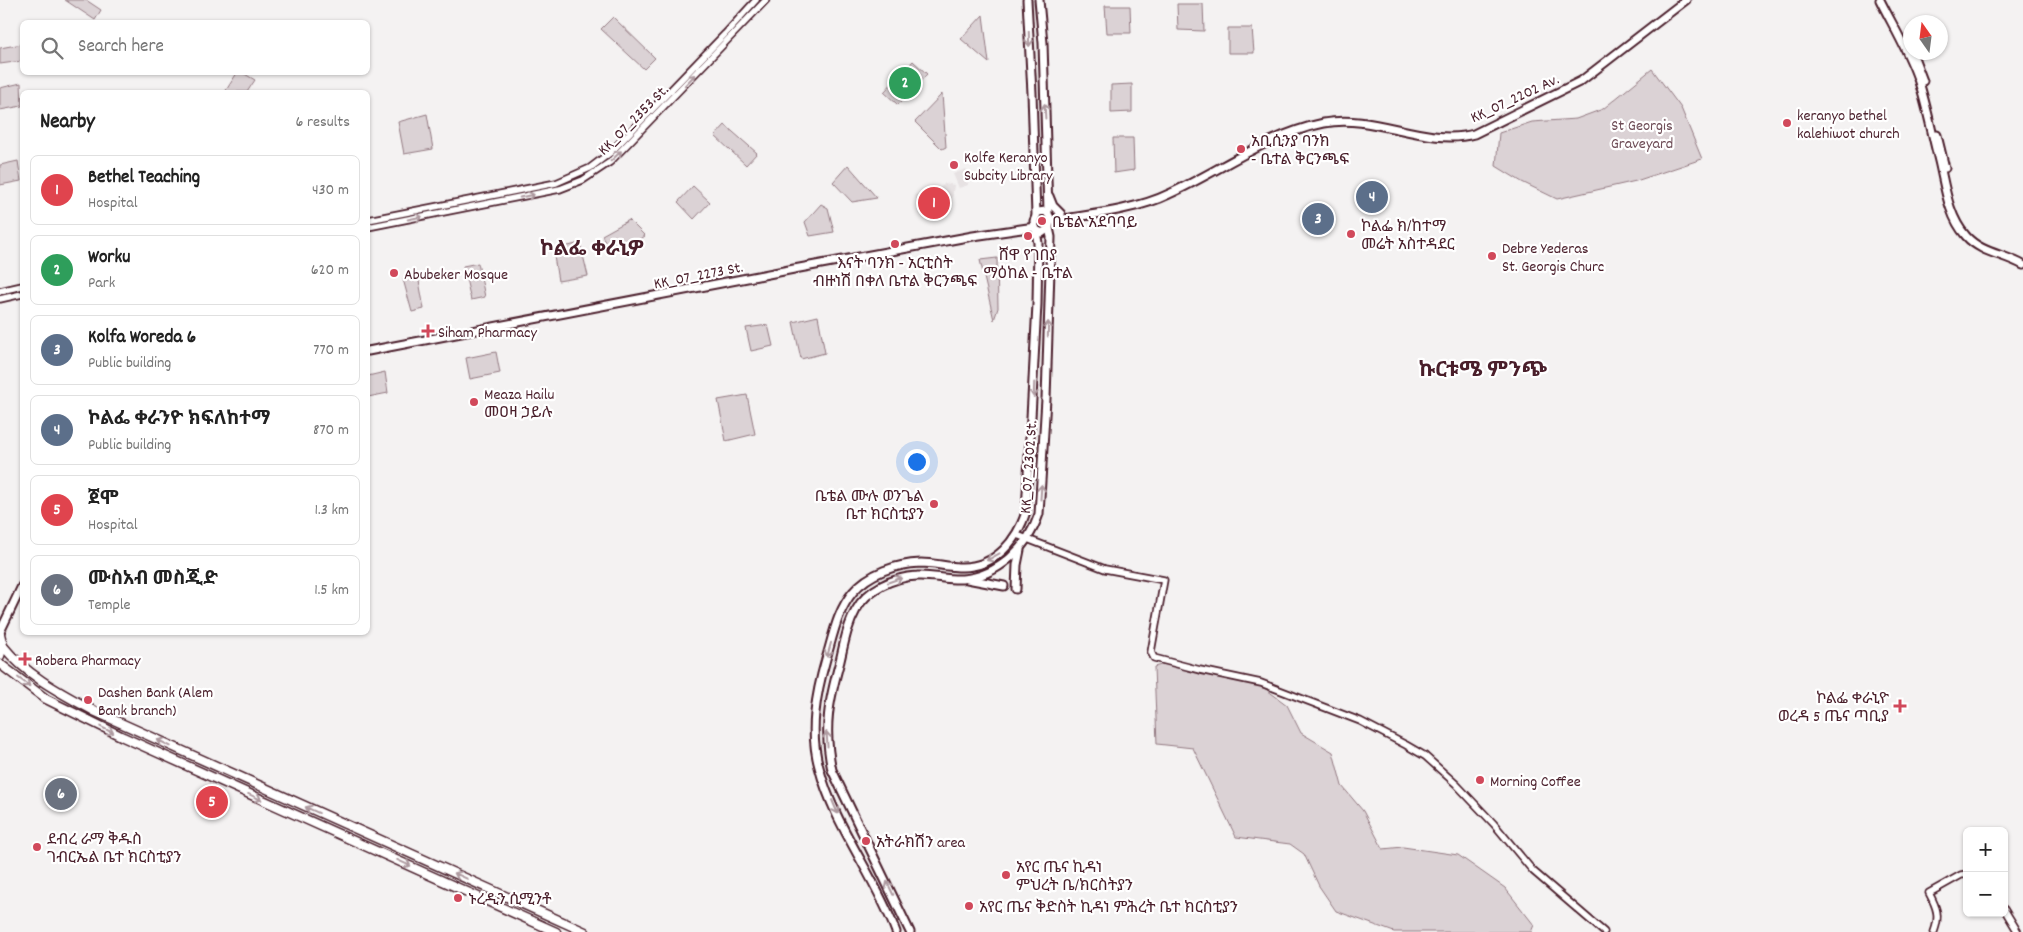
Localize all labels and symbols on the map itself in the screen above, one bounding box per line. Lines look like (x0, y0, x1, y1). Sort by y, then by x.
north arrow (1903, 15, 1948, 60)
one-way arrow (1025, 31, 1034, 47)
pin: 2 (889, 64, 921, 102)
street label: KK_07_2202 Av. (1467, 69, 1563, 130)
one-way arrow (684, 73, 696, 86)
street label: KK_07_2353 St. (593, 80, 674, 161)
one-way arrow (1040, 104, 1050, 120)
place label: keranyo bethel kalehiwot church (1797, 105, 1900, 146)
park label: St Georgis Graveyard (1611, 115, 1673, 156)
marker: keranyo bethel kalehiwot church (1781, 117, 1793, 129)
place label: አቢሲንያ ባንክ - ቤተል ቅርንጫፍ (1251, 131, 1349, 172)
marker: አቢሲንያ ባንክ - ቤተል ቅርንጫፍ (1235, 143, 1247, 155)
place label: Kolfe Keranyo Subcity Library (964, 147, 1053, 188)
one-way arrow (610, 150, 623, 162)
marker: Kolfe Keranyo Subcity Library (948, 159, 960, 171)
pin: 4 (1356, 178, 1388, 216)
pin: 1 (918, 184, 950, 222)
one-way arrow (518, 191, 534, 200)
pin: 3 (1302, 200, 1334, 238)
place label: ቤቴል አደባባይ (1052, 212, 1138, 235)
one-way arrow (407, 213, 423, 222)
marker: ቤቴል አደባባይ (1036, 215, 1048, 227)
place label: ኮልፌ ክ/ከተማ መሬት አስተዳደር (1361, 216, 1455, 257)
marker: ኮልፌ ክ/ከተማ መሬት አስተዳደር (1345, 228, 1357, 240)
marker: ሸዋ የገበያ ማዕከል - ቤተል (1022, 230, 1034, 242)
district label: ኮልፌ ቀራኒዎ (540, 236, 644, 266)
marker: እናት ባንክ - አርቲስት ብዙነሽ በቀለ ቤተል ቅርንጫፍ (889, 238, 901, 250)
place label: Debre Yederas St. Georgis Churc (1502, 238, 1604, 279)
place label: ሸዋ የገበያ ማዕከል - ቤተል (983, 245, 1073, 286)
marker: Debre Yederas St. Georgis Churc (1486, 250, 1498, 262)
place label: እናት ባንክ - አርቲስት ብዙነሽ በቀለ ቤተል ቅርንጫፍ (813, 253, 977, 294)
street label: KK_07_2273 St. (652, 257, 745, 296)
place label: Abubeker Mosque (404, 264, 508, 287)
marker: Abubeker Mosque (388, 267, 400, 279)
place label: Siham Pharmacy (438, 322, 537, 345)
one-way arrow (1043, 322, 1053, 338)
marker: Siham Pharmacy (422, 325, 434, 337)
district label: ኩርቱሜ ምንጭ (1419, 357, 1547, 387)
one-way arrow (1029, 382, 1039, 398)
place label: Meaza Hailu መዐዛ ኃይሉ (484, 384, 555, 425)
marker: Meaza Hailu መዐዛ ኃይሉ (468, 396, 480, 408)
street label: KK_07_2302 St. (1015, 420, 1044, 514)
your location (904, 449, 930, 475)
one-way arrow (1036, 484, 1045, 500)
place label: ቤቴል ሙሉ ወንጌል ቤተ ክርስቲያን (815, 486, 924, 527)
marker: ቤቴል ሙሉ ወንጌል ቤተ ክርስቲያን (928, 498, 940, 510)
one-way arrow (986, 553, 1001, 562)
one-way arrow (886, 575, 902, 585)
one-way arrow (824, 642, 833, 658)
place label: Robera Pharmacy (35, 650, 141, 673)
marker: Robera Pharmacy (19, 653, 31, 665)
one-way arrow (17, 677, 31, 687)
place label: Dashen Bank (Alem Bank branch) (98, 682, 213, 723)
place label: ኮልፌ ቀራኒዮ ወረዳ 5 ጤና ጣቢያ (1778, 688, 1889, 729)
marker: Dashen Bank (Alem Bank branch) (82, 694, 94, 706)
marker: ኮልፌ ቀራኒዮ ወረዳ 5 ጤና ጣቢያ (1893, 699, 1907, 713)
one-way arrow (99, 725, 114, 735)
one-way arrow (822, 732, 832, 748)
one-way arrow (157, 737, 172, 747)
place label: Morning Coffee (1490, 771, 1581, 794)
marker: Morning Coffee (1474, 774, 1486, 786)
pin: 6 (45, 775, 77, 813)
pin: 5 (196, 783, 228, 821)
one-way arrow (247, 793, 262, 802)
one-way arrow (830, 799, 840, 814)
one-way arrow (305, 805, 320, 815)
place label: ደብረ ራማ ቅዱስ ገብርኤል ቤተ ክርስቲያን (47, 829, 182, 870)
place label: አትራክሽን area (876, 832, 966, 855)
marker: አትራክሽን area (860, 835, 872, 847)
marker: ደብረ ራማ ቅዱስ ገብርኤል ቤተ ክርስቲያን (31, 841, 43, 853)
place label: አየር ጤና ኪዳነ ምህረት ቤ/ክርስትያን (1016, 857, 1133, 898)
one-way arrow (396, 858, 411, 868)
marker: አየር ጤና ኪዳነ ምህረት ቤ/ክርስትያን (1000, 869, 1012, 881)
one-way arrow (454, 871, 469, 881)
one-way arrow (884, 881, 894, 896)
place label: ኑረዲን ሲሚንቶ (468, 889, 552, 912)
marker: ኑረዲን ሲሚንቶ (452, 892, 464, 904)
place label: አየር ጤና ቅድስት ኪዳነ ምሕረት ቤተ ክርስቲያን (979, 897, 1238, 920)
marker: አየር ጤና ቅድስት ኪዳነ ምሕረት ቤተ ክርስቲያን (963, 900, 975, 912)

